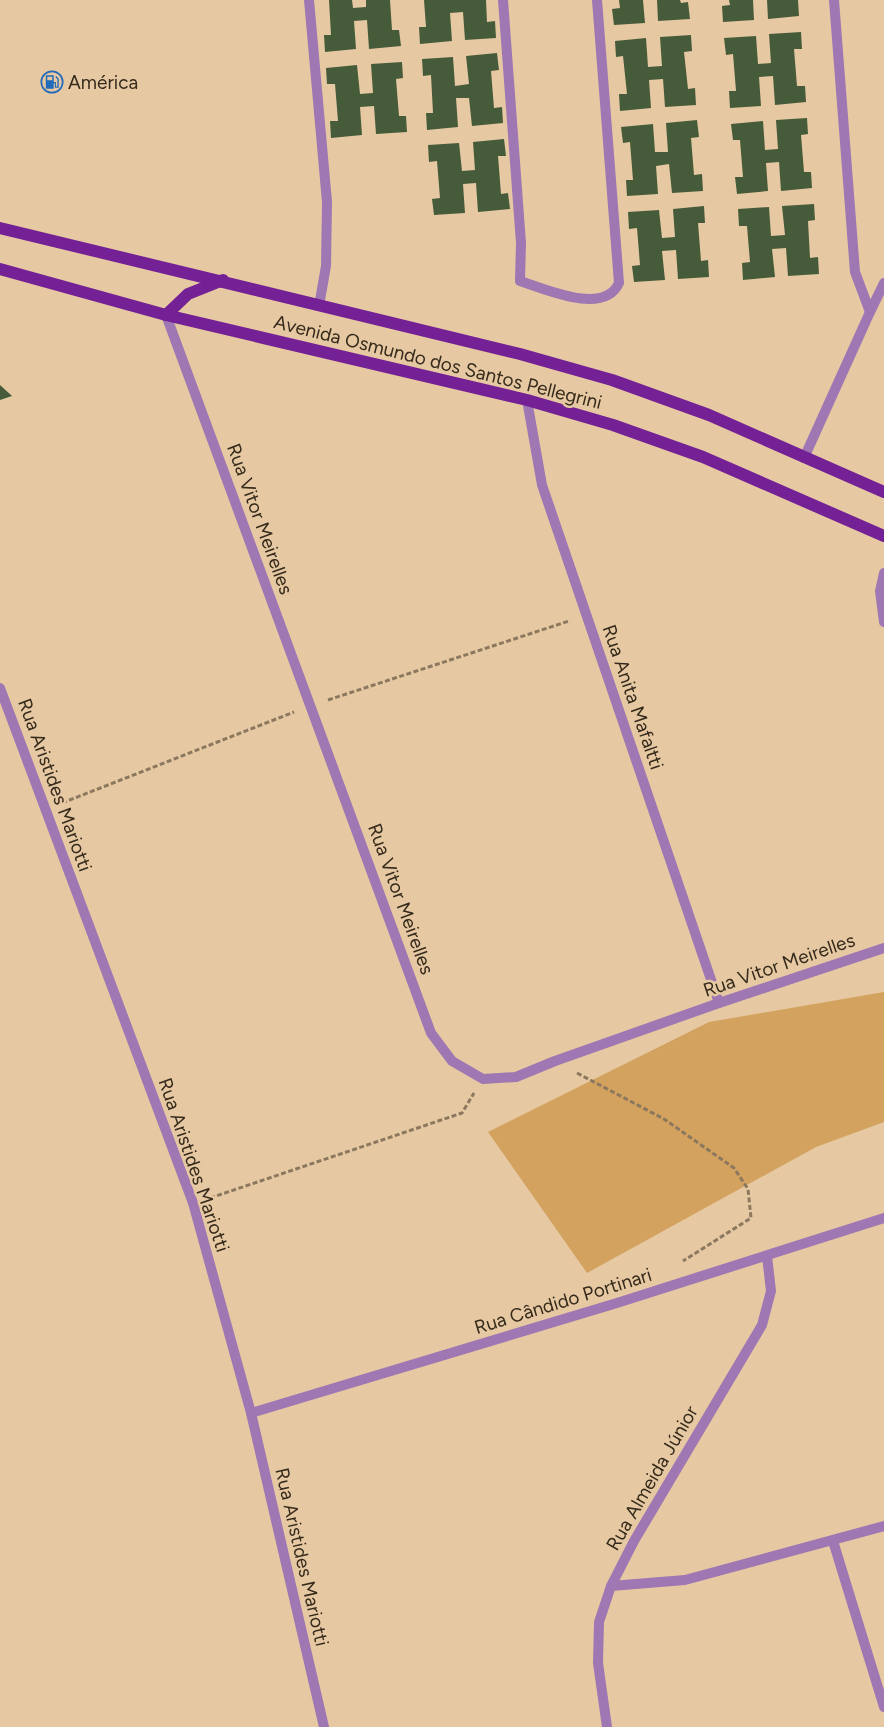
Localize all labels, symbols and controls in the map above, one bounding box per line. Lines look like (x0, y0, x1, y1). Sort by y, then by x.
fuel station icon: América (40, 70, 64, 94)
place label: América (68, 71, 138, 94)
street label: Avenida Osmundo dos Santos Pellegrini (272, 310, 604, 414)
street label: Rua Vitor Meirelles (222, 440, 298, 598)
street label: Rua Anita Mafaltti (597, 622, 669, 772)
street label: Rua Aristides Mariotti (13, 695, 97, 875)
street label: Rua Vitor Meirelles (363, 820, 439, 978)
street label: Rua Vitor Meirelles (700, 928, 858, 1002)
street label: Rua Aristides Mariotti (153, 1075, 235, 1255)
street label: Rua Cândido Portinari (472, 1263, 654, 1339)
street label: Rua Almeida Júnior (601, 1401, 703, 1554)
street label: Rua Aristides Mariotti (270, 1466, 334, 1648)

